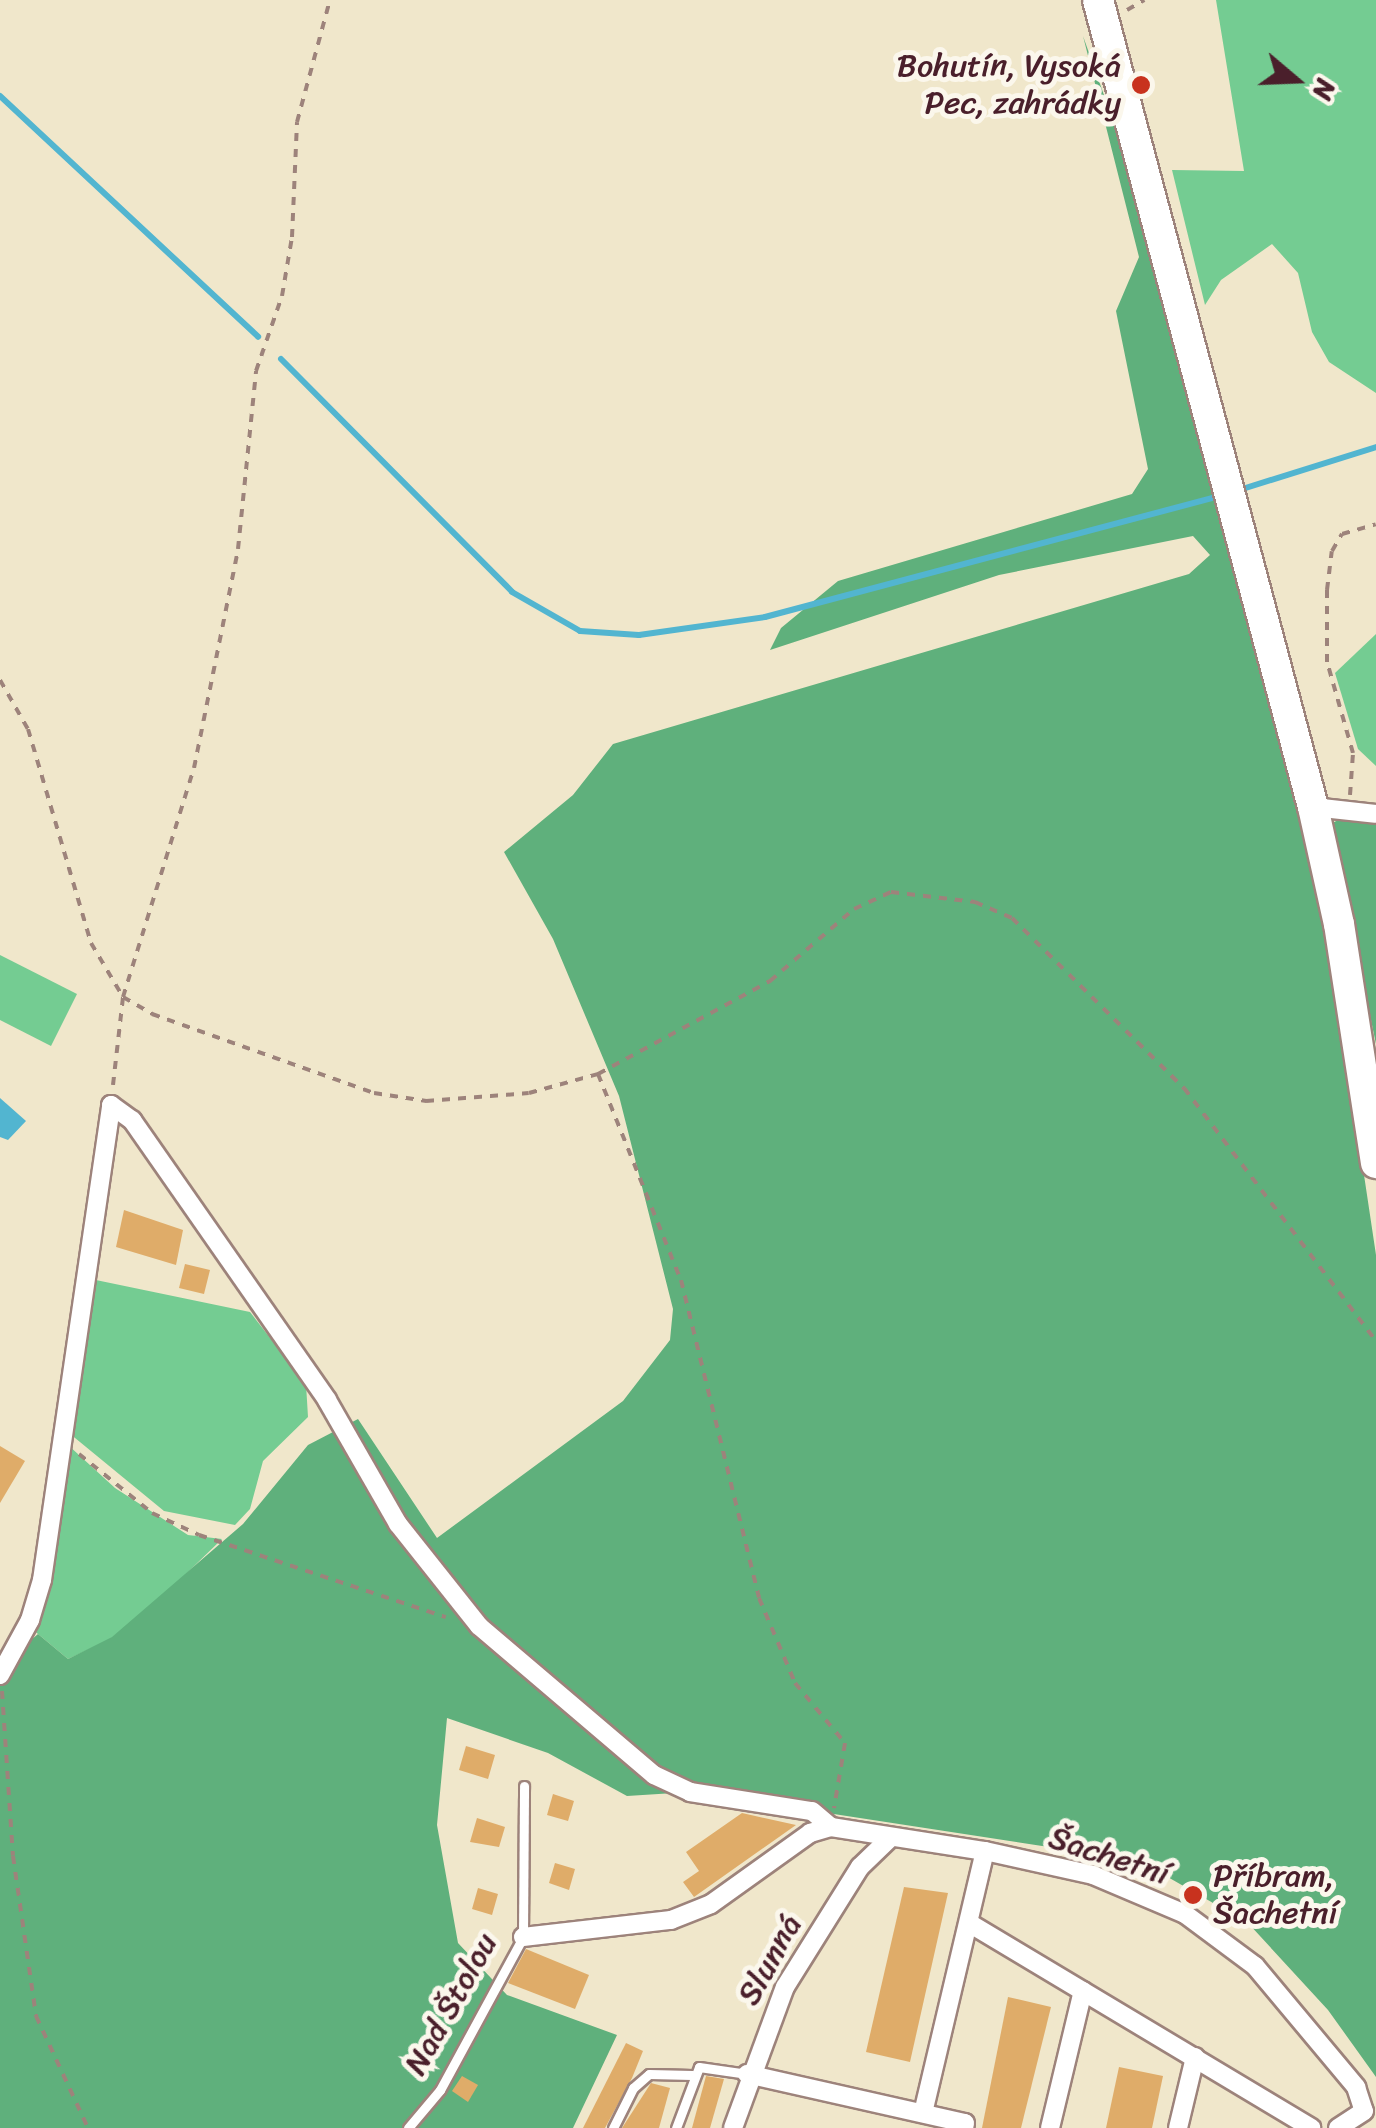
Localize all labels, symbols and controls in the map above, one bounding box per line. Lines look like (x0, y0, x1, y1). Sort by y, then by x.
north arrow (1246, 30, 1346, 130)
place label: Bohutín, Vysoká Pec, zahrádky (897, 48, 1121, 123)
text: N (1299, 73, 1351, 107)
marker: Bohutín, Vysoká Pec, zahrádky (1130, 74, 1152, 96)
street label: Šachetní (1044, 1819, 1174, 1893)
place label: Příbram, Šachetní (1213, 1858, 1337, 1933)
marker: Příbram, Šachetní (1182, 1884, 1204, 1906)
street label: Slunná (730, 1908, 810, 2012)
street label: Nad Štolou (396, 1926, 506, 2082)

